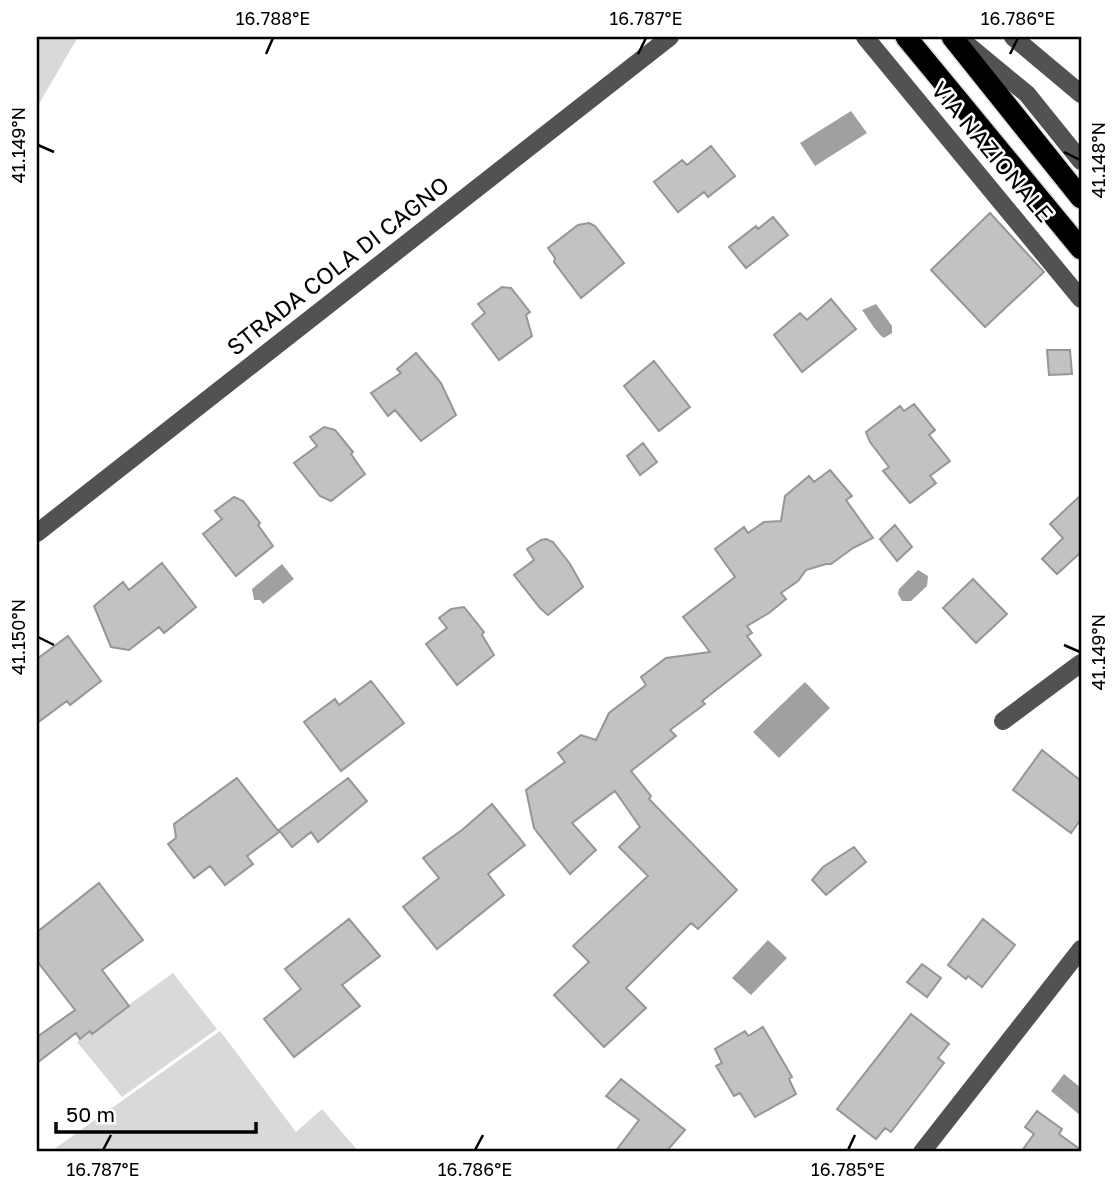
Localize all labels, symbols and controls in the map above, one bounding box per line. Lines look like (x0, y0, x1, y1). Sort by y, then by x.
text: 16.788°E (236, 7, 310, 29)
text: 16.787°E (609, 7, 683, 29)
text: 16.786°E (981, 7, 1055, 29)
street label: VIA NAZIONALE (926, 75, 1060, 227)
text: 41.149°N (7, 107, 29, 183)
text: 41.148°N (1087, 122, 1109, 198)
street label: STRADA COLA DI CAGNO (221, 170, 454, 361)
text: 41.150°N (7, 599, 29, 675)
text: 41.149°N (1087, 614, 1109, 690)
scale bar (56, 1091, 256, 1135)
text: 50 m (66, 1101, 115, 1127)
text: 16.787°E (66, 1158, 140, 1180)
text: 16.786°E (438, 1158, 512, 1180)
text: 16.785°E (811, 1158, 885, 1180)

